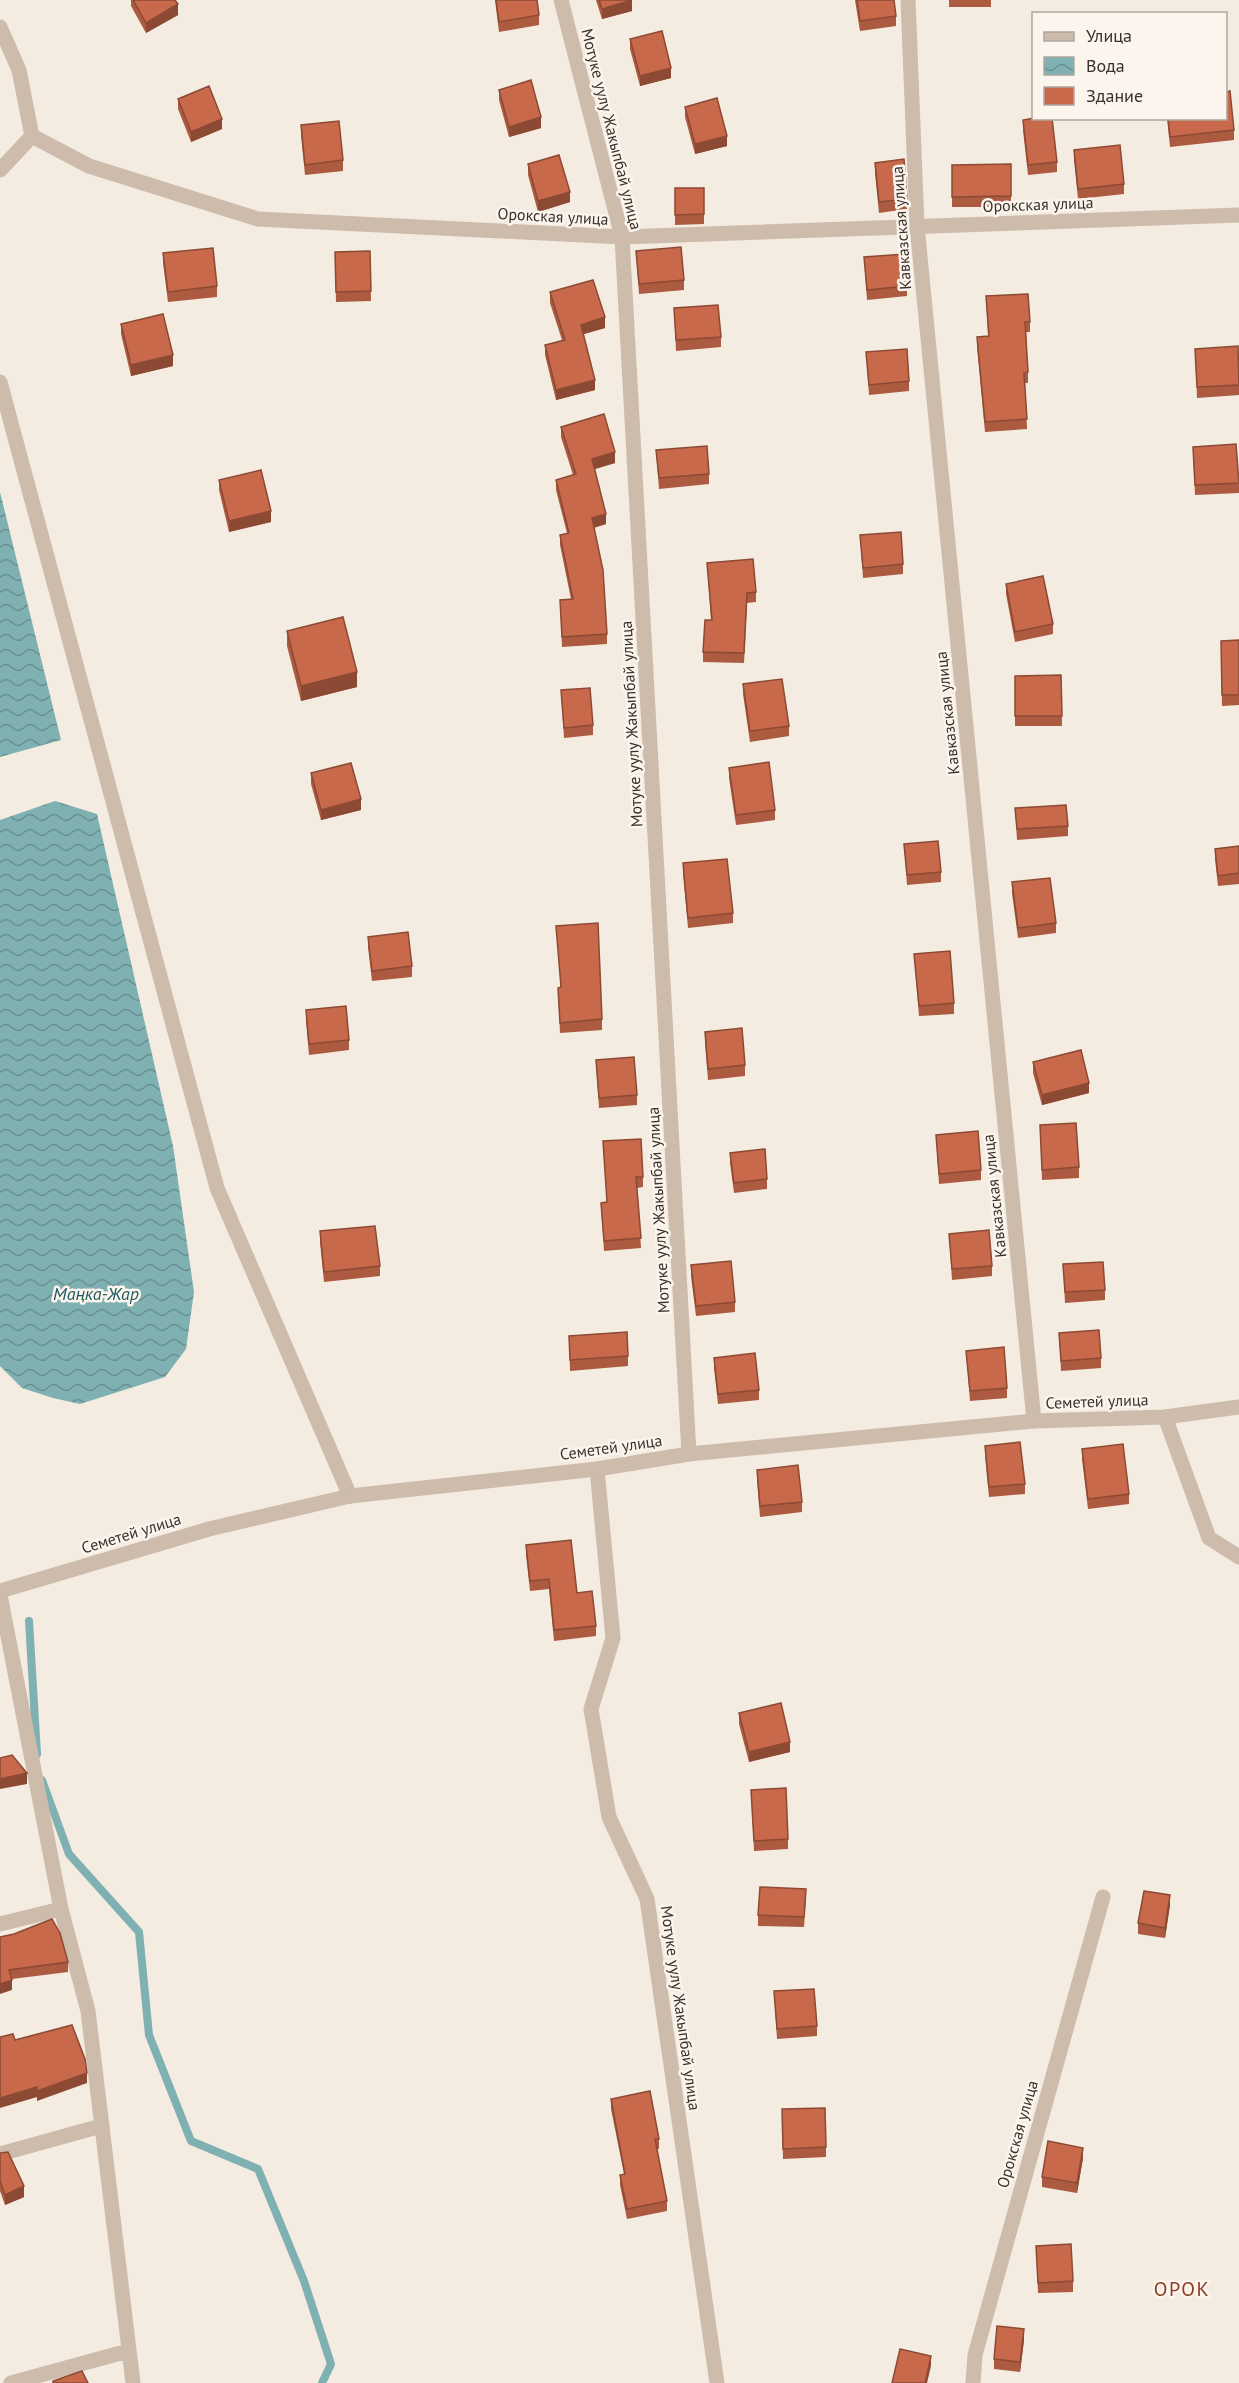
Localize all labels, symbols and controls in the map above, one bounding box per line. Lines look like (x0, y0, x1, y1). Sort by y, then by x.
legend (1032, 12, 1227, 120)
text: Улица (1086, 24, 1132, 47)
street label: Мотуке уулу Жакыпбай улица (577, 26, 647, 232)
text: Вода (1086, 54, 1125, 77)
text: Здание (1086, 84, 1143, 107)
street label: Кавказская улица (887, 166, 915, 290)
street label: Орокская улица (982, 192, 1094, 216)
street label: Орокская улица (497, 203, 609, 229)
street label: Мотуке уулу Жакыпбай улица (616, 620, 646, 828)
street label: Кавказская улица (931, 650, 963, 776)
street label: Мотуке уулу Жакыпбай улица (643, 1106, 673, 1314)
street label: Кавказская улица (978, 1133, 1010, 1259)
water label: Маңка-Жар (53, 1282, 139, 1305)
street label: Семетей улица (1045, 1389, 1149, 1413)
street label: Семетей улица (559, 1430, 663, 1464)
street label: Семетей улица (79, 1508, 183, 1558)
street label: Мотуке уулу Жакыпбай улица (657, 1904, 705, 2112)
street label: Орокская улица (992, 2078, 1042, 2190)
district label: ОРОК (1154, 2276, 1210, 2302)

